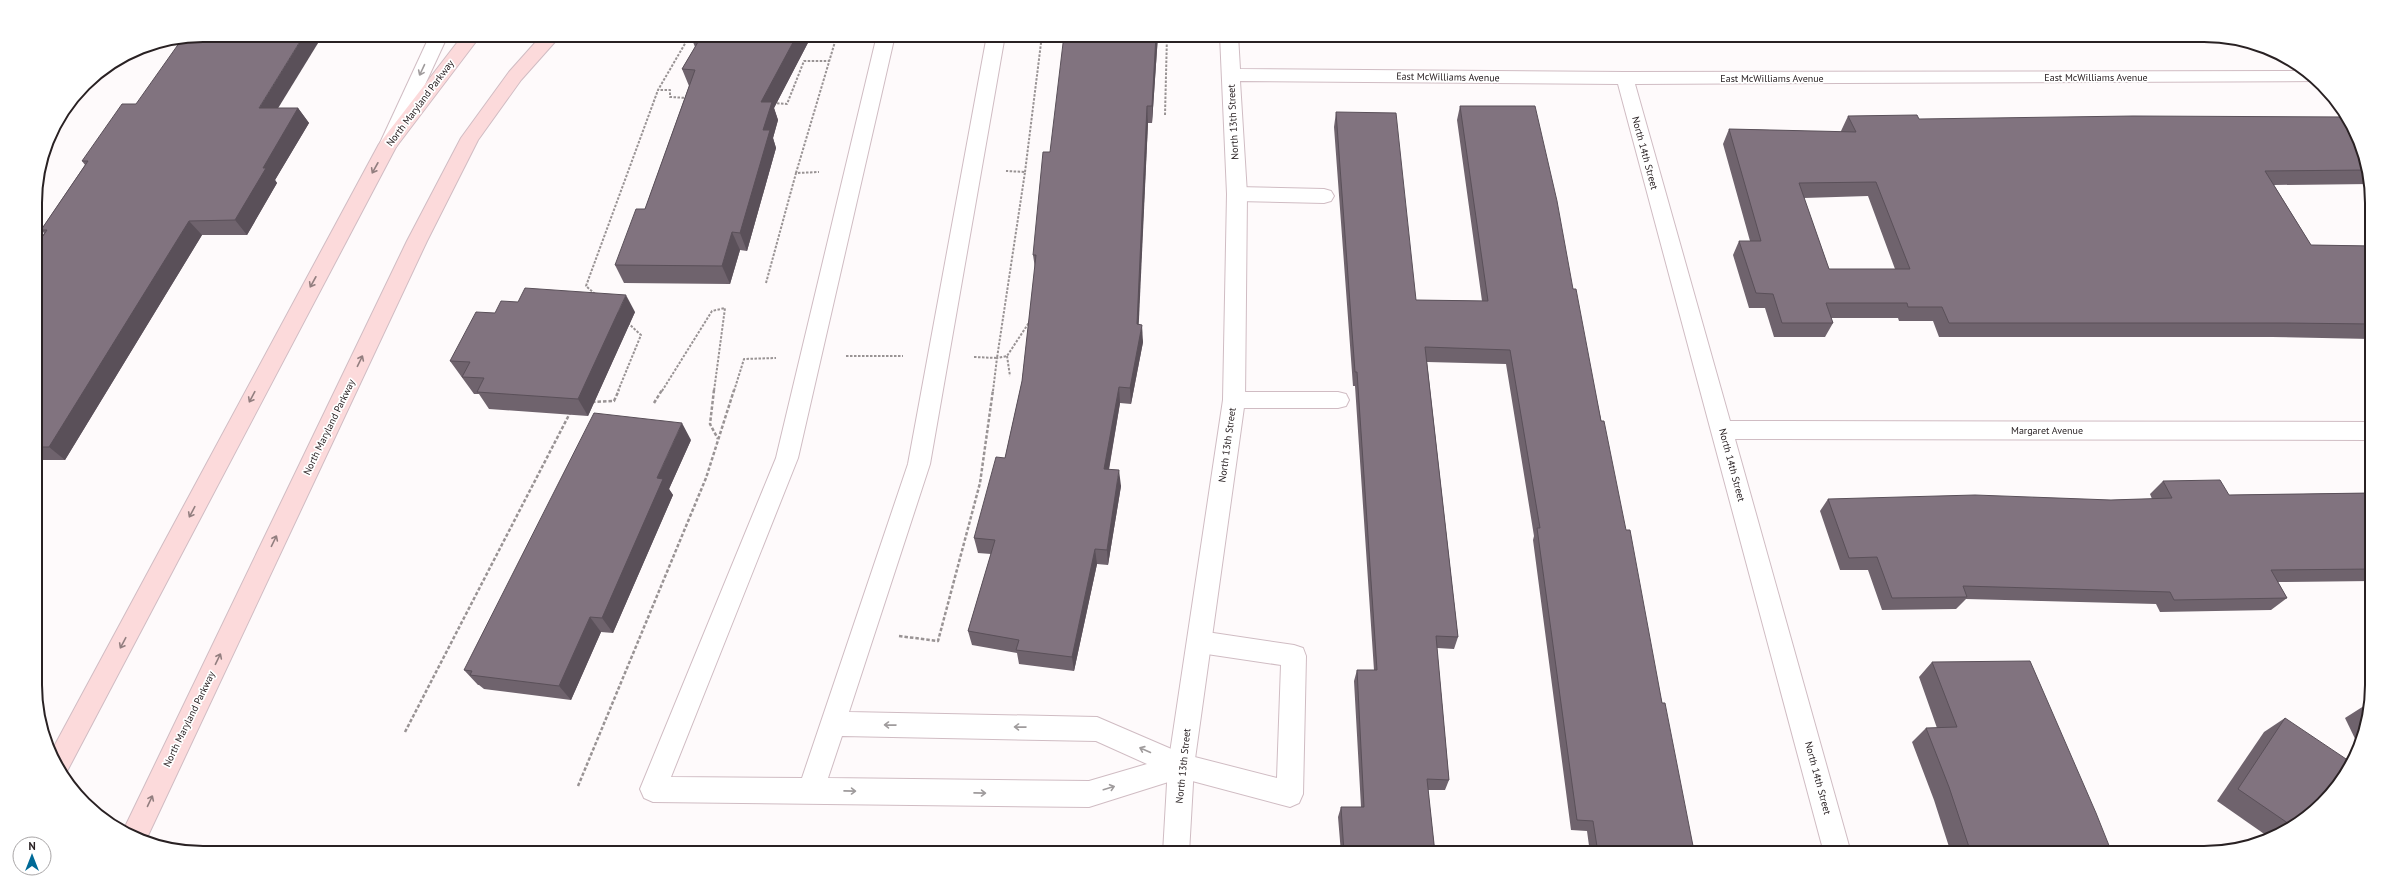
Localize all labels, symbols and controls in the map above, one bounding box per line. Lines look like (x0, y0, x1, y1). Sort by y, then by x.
street label: North Maryland Parkway (383, 57, 457, 149)
one-way arrow (418, 64, 425, 76)
street label: East McWilliams Avenue (1396, 70, 1500, 84)
street label: East McWilliams Avenue (2044, 71, 2148, 84)
street label: East McWilliams Avenue (1720, 72, 1824, 85)
street label: North 13th Street (1225, 83, 1241, 160)
street label: North 14th Street (1629, 115, 1661, 192)
one-way arrow (371, 162, 378, 174)
one-way arrow (309, 276, 316, 288)
one-way arrow (357, 355, 364, 367)
street label: North Maryland Parkway (300, 377, 358, 477)
one-way arrow (248, 391, 255, 403)
street label: North 13th Street (1215, 406, 1239, 483)
street label: Margaret Avenue (2011, 424, 2083, 437)
street label: North 14th Street (1716, 427, 1748, 504)
one-way arrow (187, 506, 195, 518)
one-way arrow (271, 536, 278, 548)
one-way arrow (118, 637, 126, 649)
one-way arrow (215, 653, 222, 665)
street label: North Maryland Parkway (160, 669, 218, 769)
one-way arrow (884, 721, 897, 729)
one-way arrow (1014, 723, 1027, 731)
street label: North 13th Street (1173, 727, 1193, 804)
street label: North 14th Street (1802, 740, 1834, 817)
one-way arrow (1139, 746, 1151, 753)
one-way arrow (1103, 784, 1116, 791)
one-way arrow (843, 787, 856, 795)
one-way arrow (973, 789, 986, 797)
one-way arrow (147, 796, 154, 808)
north arrow (12, 836, 52, 876)
text: N (28, 839, 36, 853)

